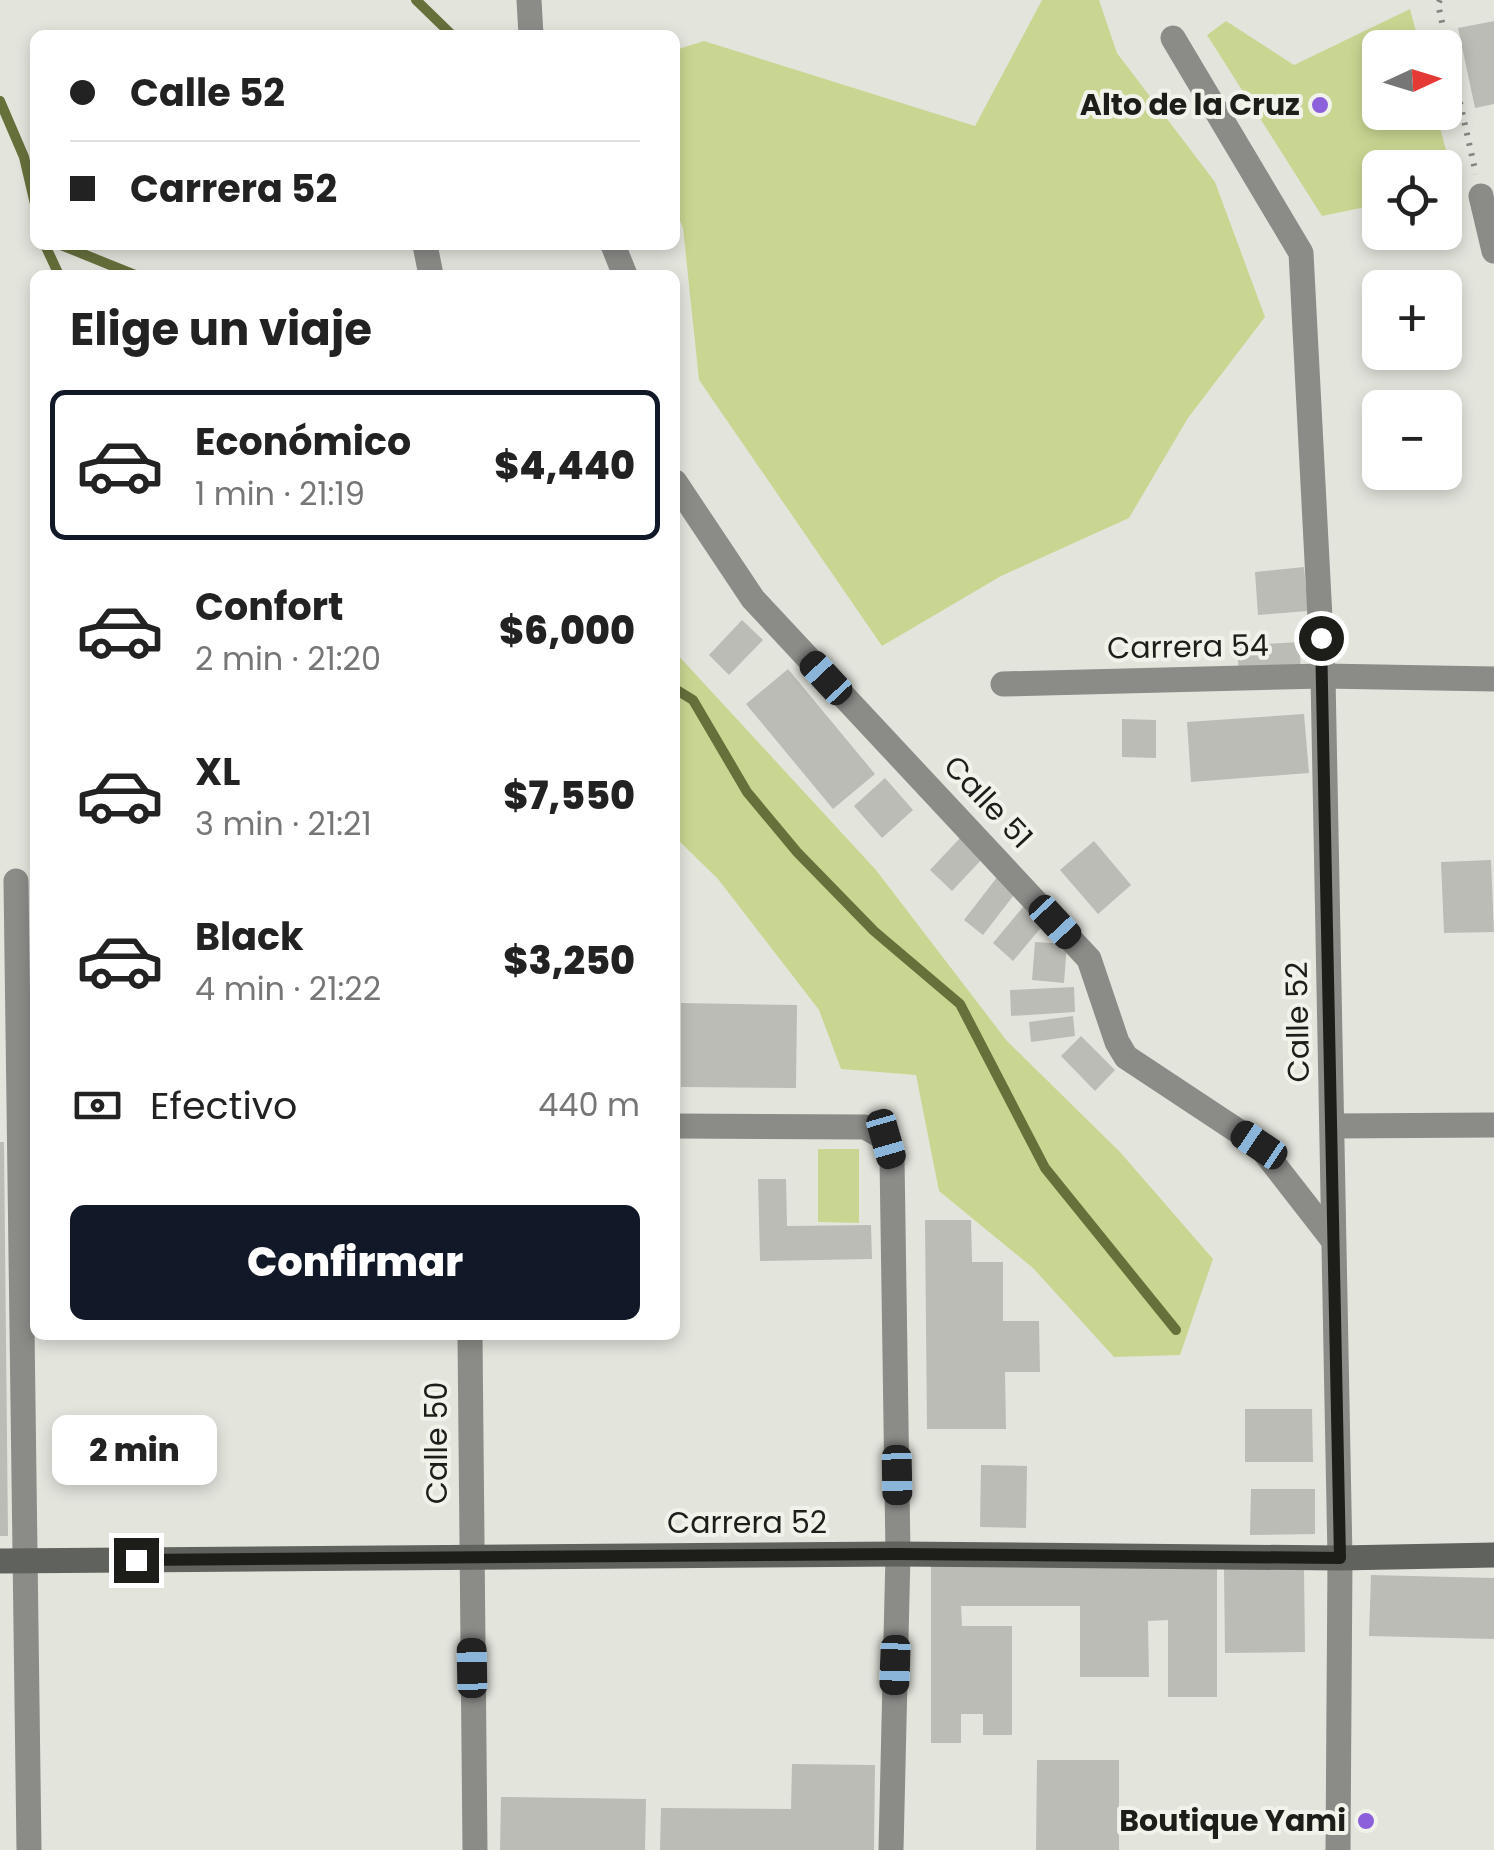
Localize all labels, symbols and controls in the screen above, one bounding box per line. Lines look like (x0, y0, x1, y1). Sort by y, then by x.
north arrow (1362, 30, 1462, 130)
map controls (1362, 30, 1462, 490)
text: Calle 52 (130, 66, 285, 119)
place label: Alto de la Cruz (1080, 83, 1300, 126)
marker: Alto de la Cruz (1309, 94, 1331, 116)
button: locate (1362, 150, 1462, 250)
text: Carrera 52 (130, 162, 337, 215)
button: + (1362, 270, 1462, 370)
text: Elige un viaje (70, 298, 372, 361)
button: − (1362, 390, 1462, 490)
text: Económico (195, 415, 411, 468)
icon: car (75, 420, 165, 510)
text: $4,440 (494, 439, 635, 492)
text: 1 min · 21:19 (195, 471, 365, 516)
text: Confort (195, 580, 343, 633)
icon: car (75, 585, 165, 675)
text: $6,000 (499, 604, 635, 657)
route start (1299, 616, 1344, 661)
street label: Carrera 54 (1107, 624, 1269, 669)
text: 2 min · 21:20 (195, 636, 381, 681)
car (795, 646, 857, 710)
text: XL (195, 745, 240, 798)
street label: Calle 51 (934, 746, 1043, 858)
icon: car (75, 750, 165, 840)
text: $7,550 (503, 769, 635, 822)
text: 3 min · 21:21 (195, 801, 372, 846)
car (1024, 890, 1086, 954)
text: Black (195, 910, 304, 963)
icon: car (75, 915, 165, 1005)
text: $3,250 (503, 934, 635, 987)
street label: Calle 52 (1275, 961, 1320, 1083)
text: 4 min · 21:22 (195, 966, 381, 1011)
icon: cash (70, 1078, 125, 1133)
text: Efectivo (150, 1079, 297, 1132)
text: 440 m (538, 1082, 640, 1127)
car (863, 1106, 909, 1172)
car (1226, 1116, 1292, 1174)
button: Confirmar (70, 1205, 640, 1320)
street label: Calle 50 (415, 1382, 458, 1504)
callout: 2 min (54, 1415, 218, 1485)
text: 2 min (89, 1427, 180, 1472)
car (881, 1445, 913, 1505)
street label: Carrera 52 (667, 1501, 827, 1544)
route end (114, 1538, 159, 1583)
car (879, 1634, 911, 1696)
car (456, 1638, 488, 1698)
place label: Boutique Yami (1119, 1799, 1346, 1842)
marker: Boutique Yami (1355, 1810, 1377, 1832)

